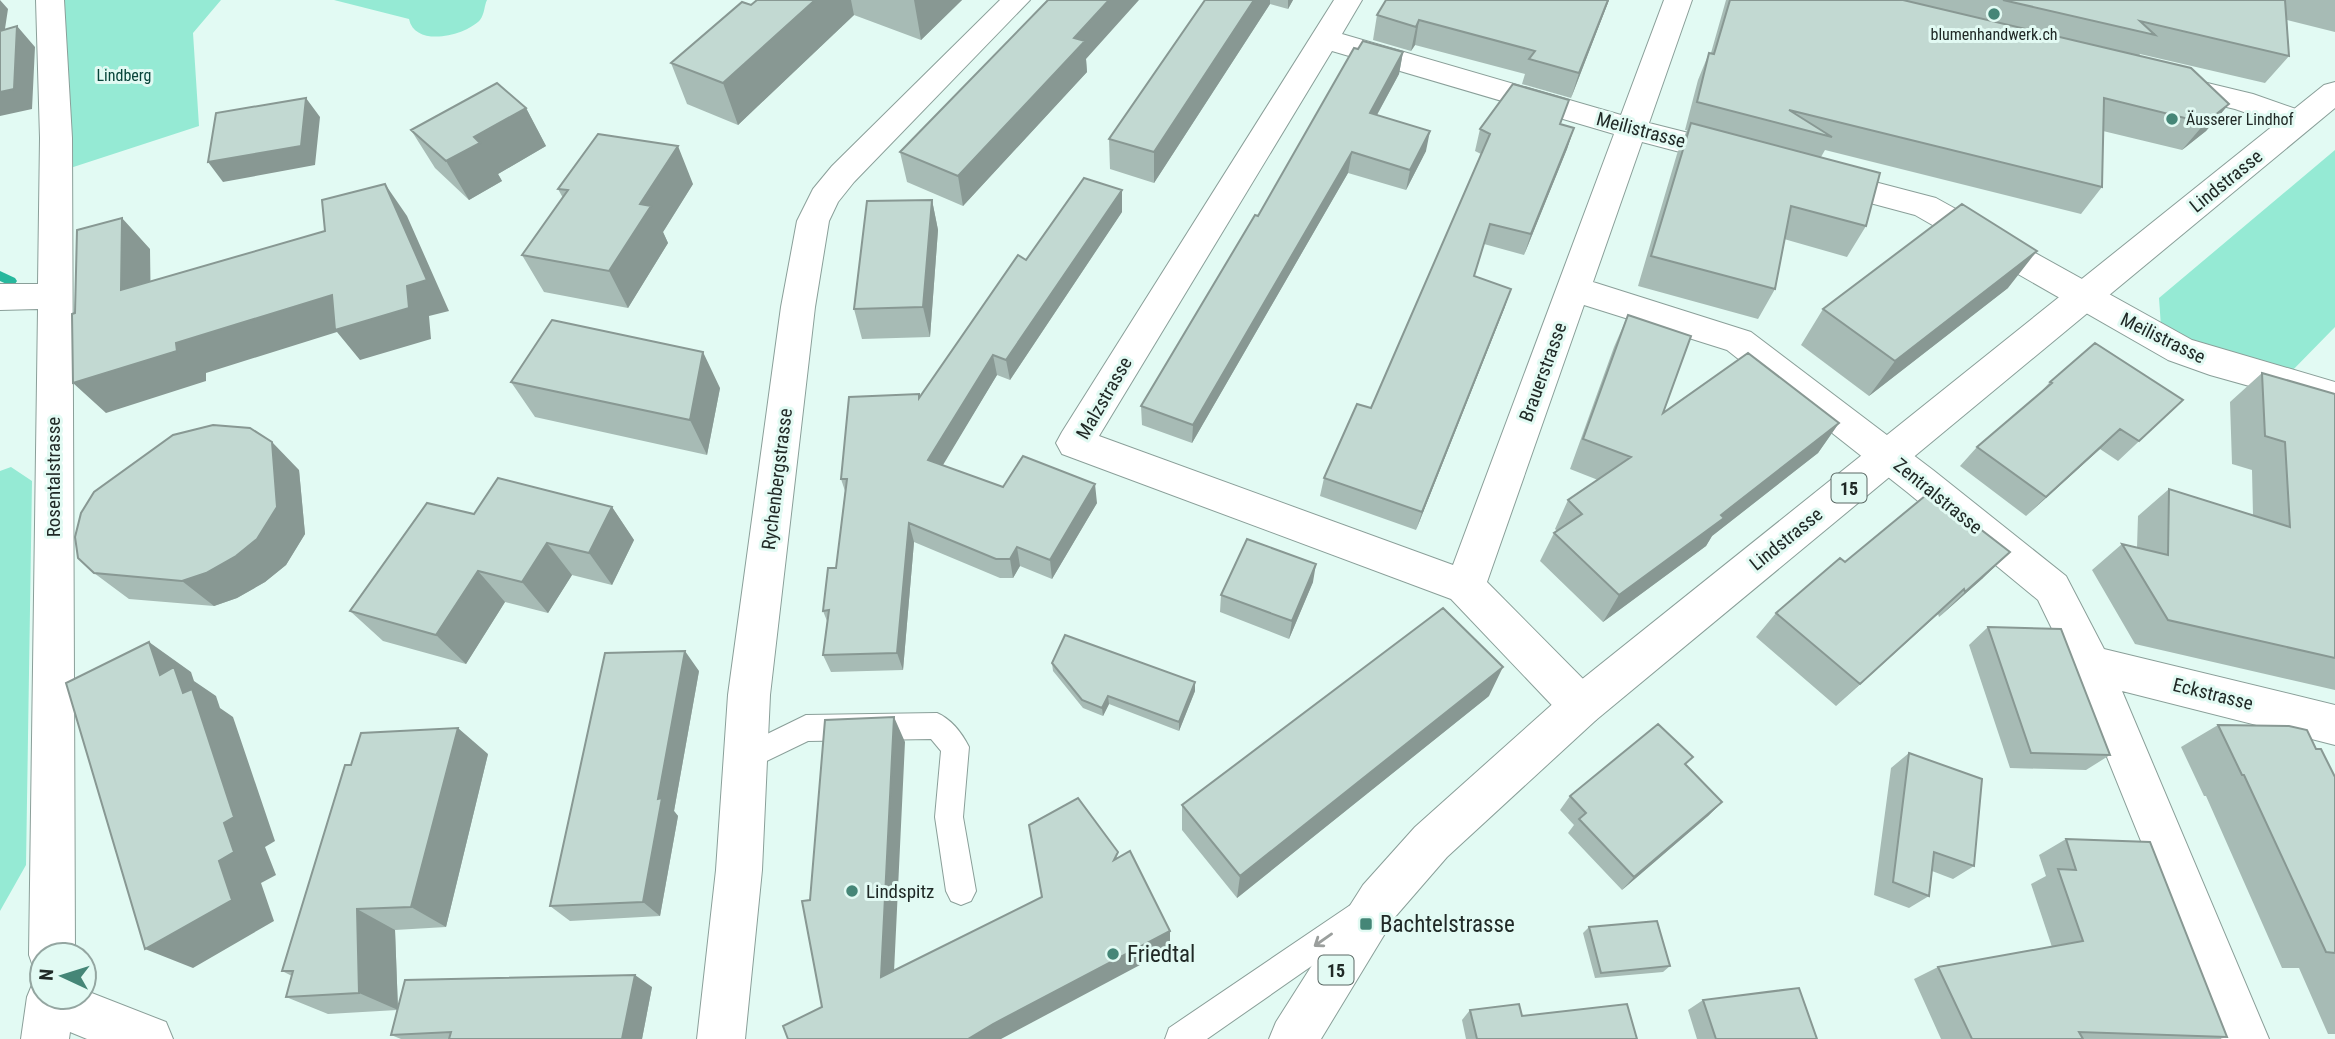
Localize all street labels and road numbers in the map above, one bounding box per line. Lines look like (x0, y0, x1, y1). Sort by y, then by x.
street label: Meilistrasse (1594, 107, 1688, 153)
street label: Lindstrasse (2185, 145, 2267, 217)
street label: Meilistrasse (2117, 308, 2209, 368)
street label: Brauerstrasse (1514, 319, 1572, 425)
street label: Malzstrasse (1071, 353, 1137, 443)
street label: Rychenbergstrasse (757, 407, 797, 551)
street label: Rosentalstrasse (42, 417, 65, 537)
street label: Zentralstrasse (1889, 453, 1987, 539)
road number: 15 (1832, 474, 1867, 502)
street label: Lindstrasse (1745, 503, 1827, 575)
street label: Eckstrasse (2171, 673, 2255, 715)
road number: 15 (1318, 956, 1354, 985)

